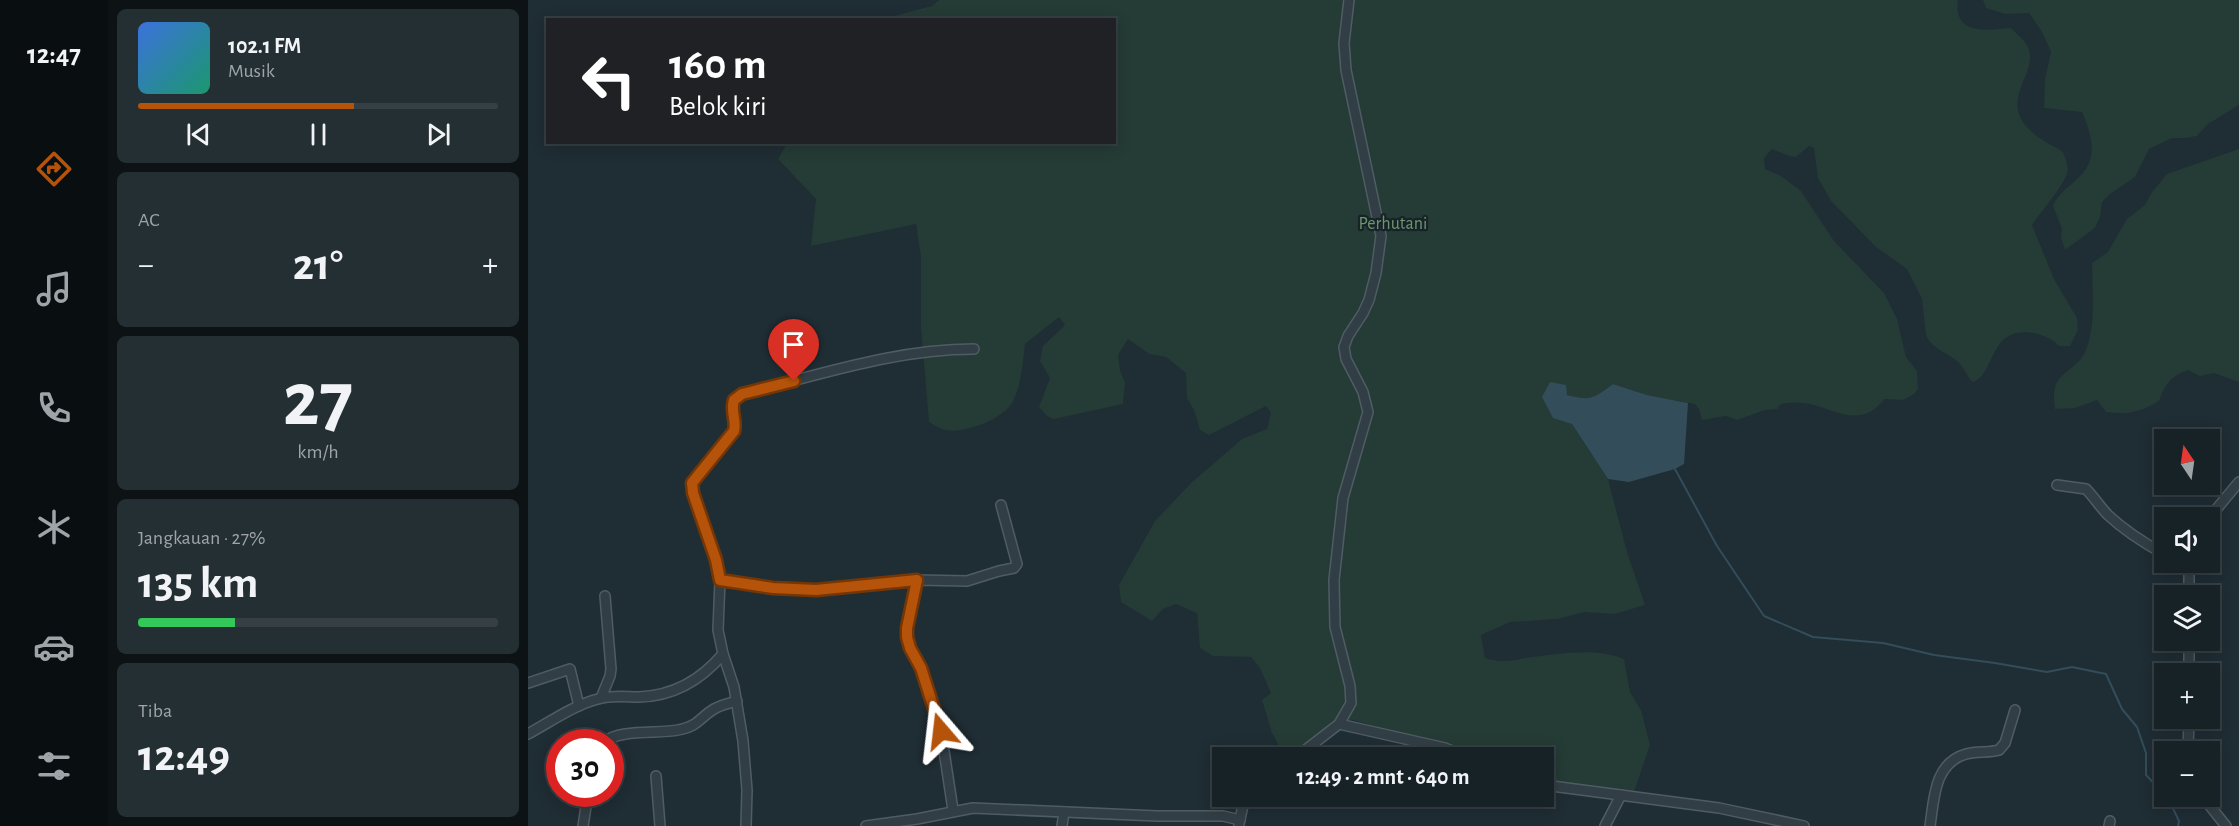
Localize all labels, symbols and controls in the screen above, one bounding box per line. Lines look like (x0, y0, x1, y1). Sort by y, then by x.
text: 102.1 FM (228, 35, 301, 57)
text: 12:47 (27, 41, 81, 68)
icon: left (570, 42, 648, 120)
text: 160 m (669, 44, 767, 86)
text: Musik (228, 61, 275, 81)
text: Belok kiri (669, 93, 766, 120)
icon: previous (182, 118, 215, 151)
icon: pause (302, 118, 335, 151)
icon: next (422, 118, 455, 151)
icon: directions (33, 148, 75, 190)
text: AC (138, 210, 160, 230)
park label: Perhutani (1359, 215, 1427, 233)
text: 21° (293, 243, 343, 288)
text: − (138, 249, 154, 282)
text: + (482, 249, 498, 282)
icon: music (33, 268, 75, 310)
pin (768, 319, 819, 381)
icon: arrive (777, 328, 810, 361)
text: 27 (283, 362, 353, 440)
icon: phone (33, 387, 75, 429)
north arrow (2154, 429, 2220, 495)
map controls (2154, 429, 2220, 807)
text: km/h (297, 442, 339, 462)
icon: climate (33, 506, 75, 548)
button: sound (2154, 507, 2220, 573)
text: Jangkauan · 27% (138, 528, 266, 548)
text: 135 km (138, 561, 258, 606)
button: layers (2154, 585, 2220, 651)
icon: car (33, 626, 75, 668)
button: + (2154, 663, 2220, 729)
position arrow (909, 699, 973, 763)
text: Tiba (138, 701, 172, 721)
speed limit sign: 30 (546, 729, 624, 807)
text: 12:49 (138, 734, 230, 779)
button: − (2154, 741, 2220, 807)
icon: filters (33, 745, 75, 787)
text: 12:49 · 2 mnt · 640 m (1297, 766, 1470, 788)

